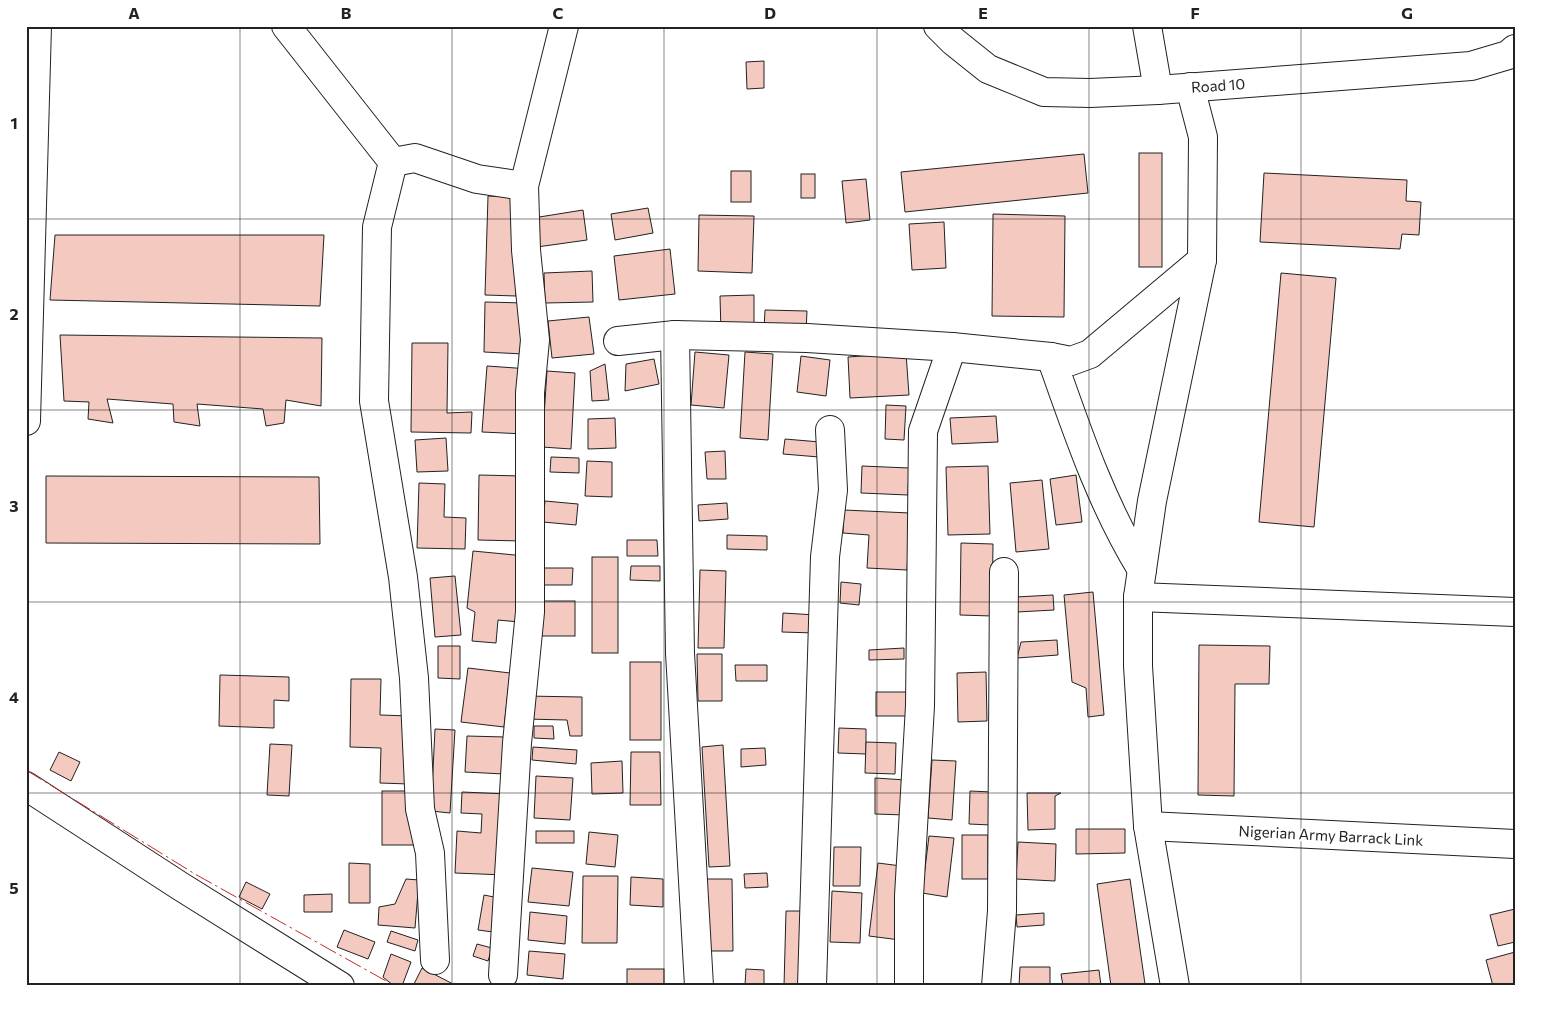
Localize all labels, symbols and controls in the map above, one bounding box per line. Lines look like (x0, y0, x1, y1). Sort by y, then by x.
text: A (128, 3, 140, 22)
text: B (341, 3, 352, 22)
text: C (553, 3, 564, 22)
text: D (764, 3, 776, 22)
text: E (978, 3, 988, 22)
text: F (1190, 3, 1200, 22)
text: G (1401, 3, 1413, 22)
street label: Road 10 (1190, 74, 1246, 96)
text: 1 (10, 113, 18, 132)
text: 2 (9, 304, 19, 323)
text: 3 (9, 496, 19, 515)
text: 4 (9, 687, 19, 706)
street label: Nigerian Army Barrack Link (1238, 821, 1424, 849)
text: 5 (9, 878, 19, 897)

